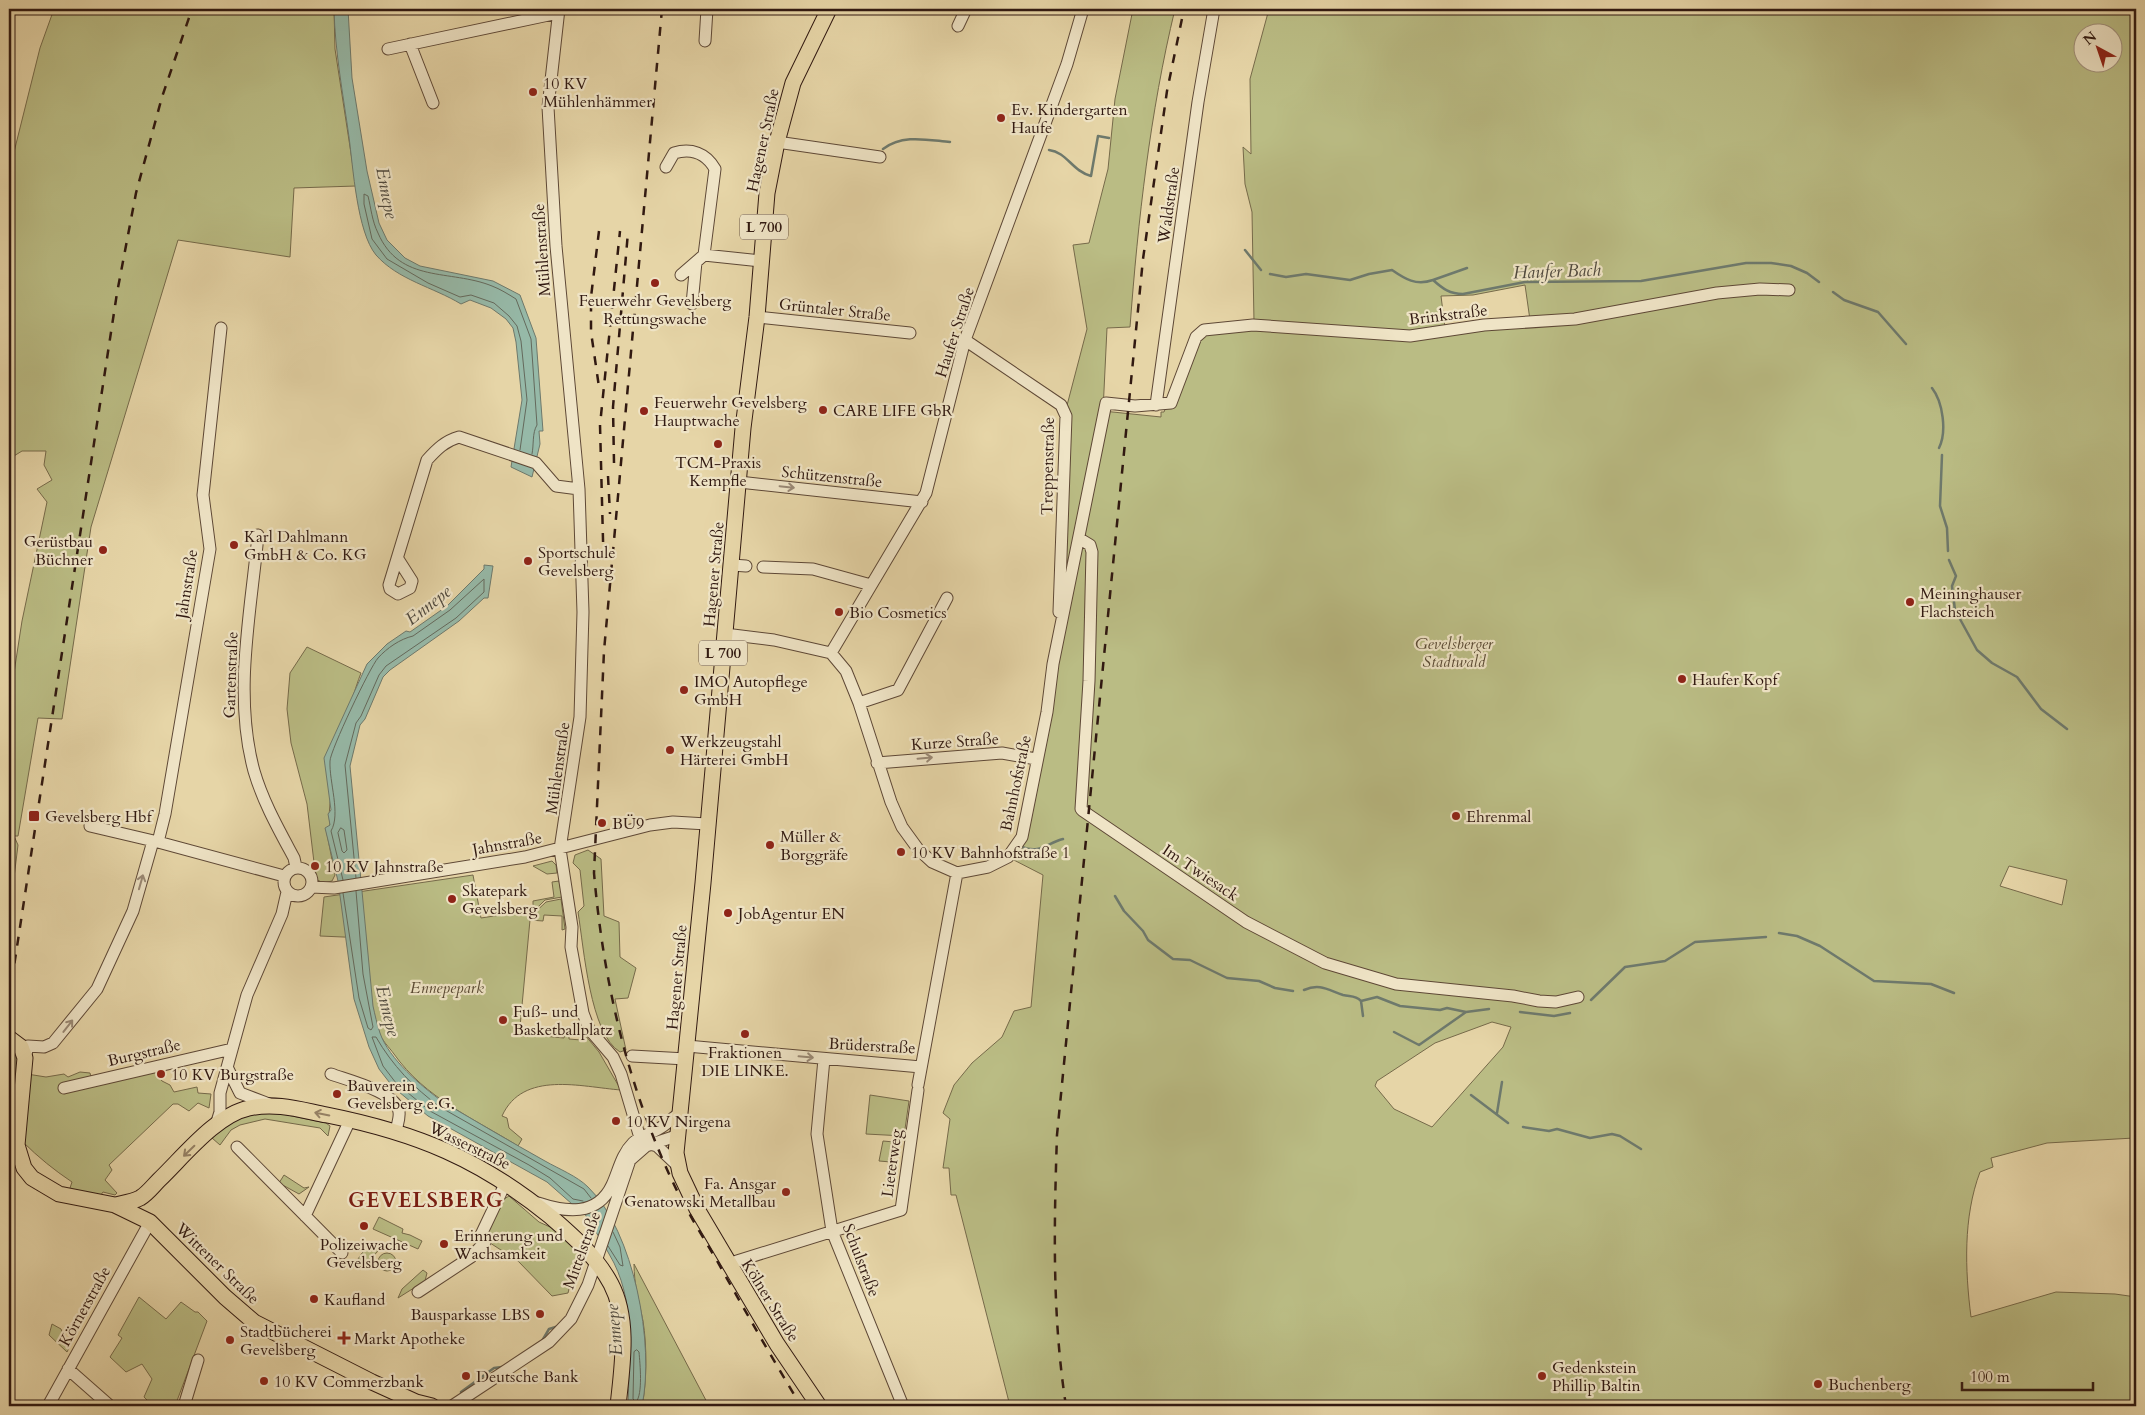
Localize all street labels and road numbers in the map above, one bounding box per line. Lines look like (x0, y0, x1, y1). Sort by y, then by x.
street label: Hagener Straße (741, 86, 785, 194)
street label: Waldstraße (1153, 165, 1185, 246)
street label: Mühlenstraße (528, 203, 556, 297)
road number: L 700 (740, 214, 788, 240)
street label: Haufer Straße (930, 284, 980, 380)
street label: Grüntaler Straße (778, 293, 892, 327)
street label: Brinkstraße (1408, 299, 1489, 331)
street label: Treppenstraße (1036, 417, 1060, 515)
street label: Schützenstraße (780, 461, 883, 493)
street label: Hagener Straße (698, 521, 730, 628)
street label: Jahnstraße (170, 548, 203, 622)
street label: Gartenstraße (218, 631, 244, 719)
road number: L 700 (699, 640, 747, 666)
street label: Mühlenstraße (541, 721, 575, 816)
street label: Kurze Straße (910, 728, 1000, 756)
street label: Bahnhofstraße (995, 733, 1037, 833)
street label: Jahnstraße (469, 827, 544, 861)
street label: Im Twiesack (1158, 839, 1243, 907)
street label: Hagener Straße (661, 924, 693, 1031)
street label: Brüderstraße (828, 1033, 916, 1059)
street label: Burgstraße (105, 1034, 183, 1072)
street label: Wasserstraße (424, 1116, 514, 1175)
street label: Lieterweg (876, 1128, 908, 1199)
street label: Mittelstraße (558, 1209, 606, 1292)
street label: Wittener Straße (170, 1217, 264, 1309)
street label: Schulstraße (837, 1221, 885, 1300)
street label: Kölner Straße (736, 1255, 804, 1346)
street label: Körnerstraße (54, 1262, 116, 1351)

